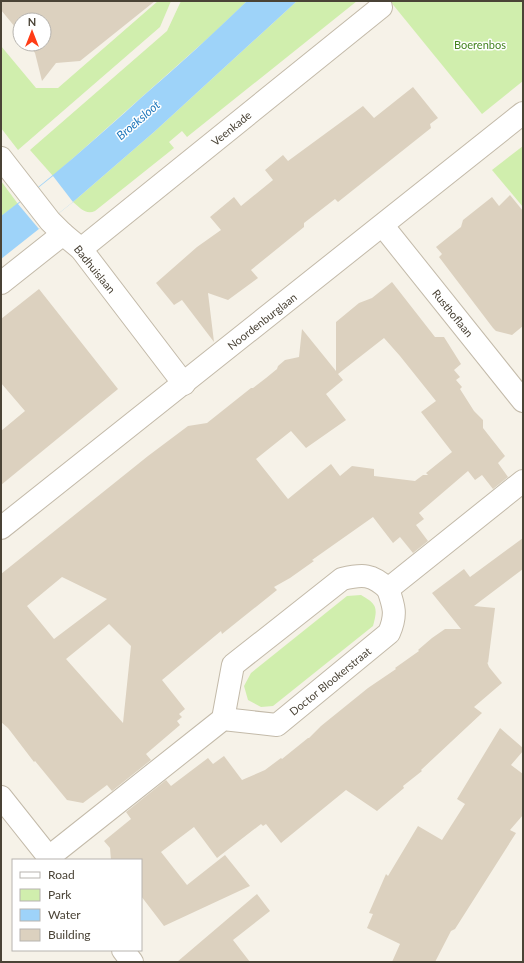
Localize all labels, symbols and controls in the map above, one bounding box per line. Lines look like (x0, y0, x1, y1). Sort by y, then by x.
north arrow (12, 12, 52, 52)
text: N (28, 15, 36, 28)
park label: Boerenbos (454, 38, 506, 51)
water label: Broeksloot (113, 97, 163, 143)
street label: Veenkade (208, 108, 254, 148)
street label: Badhuislaan (72, 242, 118, 296)
street label: Rusthoflaan (430, 287, 476, 339)
street label: Noordenburglaan (225, 290, 299, 352)
street label: Doctor Blookerstraat (287, 644, 373, 718)
legend (12, 859, 142, 951)
text: Road (48, 867, 75, 882)
text: Park (48, 887, 72, 902)
text: Water (48, 907, 81, 922)
text: Building (48, 927, 91, 942)

